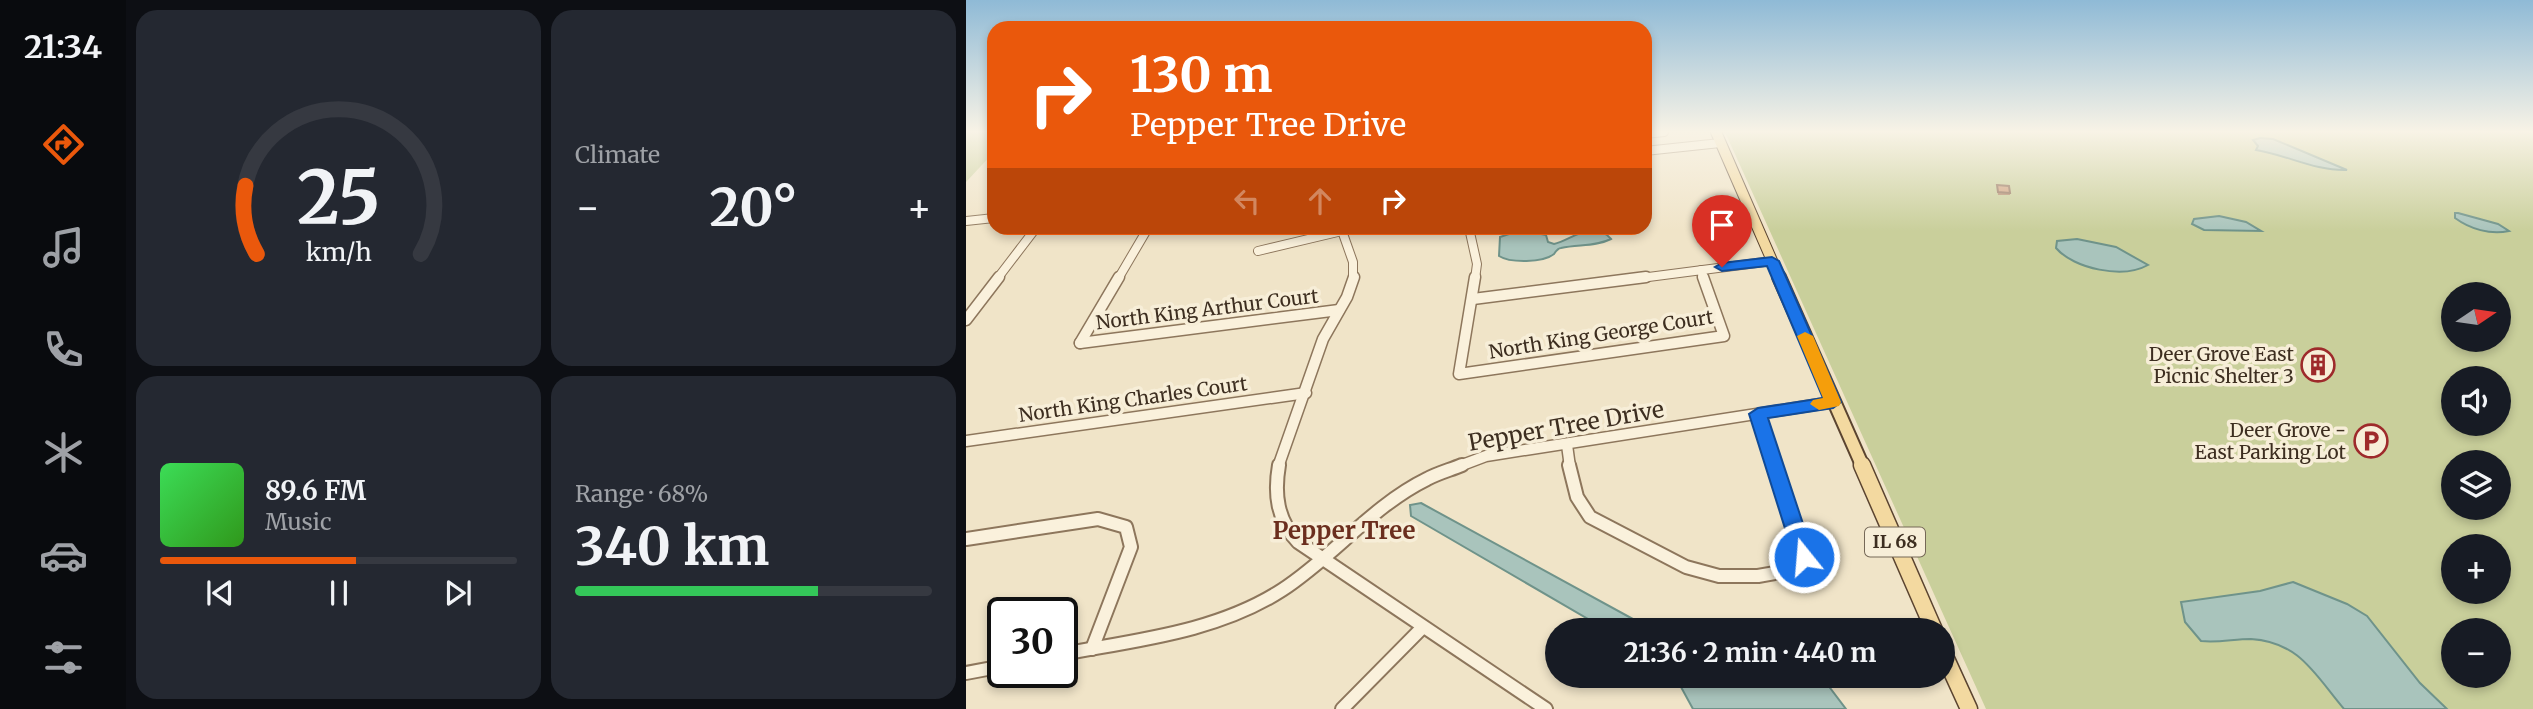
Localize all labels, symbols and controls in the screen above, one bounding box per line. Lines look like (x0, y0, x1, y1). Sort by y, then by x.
text: 21:34 (24, 27, 102, 67)
text: 130 m (1130, 44, 1273, 105)
icon: right (1015, 49, 1106, 140)
text: Pepper Tree Drive (1130, 105, 1406, 145)
icon: directions (39, 120, 88, 169)
text: Climate (575, 140, 660, 169)
text: 25 (297, 152, 380, 244)
text: 20° (709, 175, 798, 240)
icon: left (1228, 182, 1266, 220)
icon: ahead (1301, 182, 1339, 220)
icon: right (1374, 182, 1412, 220)
text: − (575, 184, 600, 231)
text: + (907, 184, 932, 231)
pin (1692, 195, 1752, 267)
icon: arrive (1703, 206, 1741, 244)
icon: music (39, 223, 88, 272)
text: km/h (305, 236, 372, 268)
north arrow (2441, 282, 2511, 352)
map controls (2441, 282, 2511, 688)
street label: North King Arthur Court (1094, 283, 1320, 335)
street label: North King George Court (1487, 304, 1716, 364)
icon: phone (39, 325, 88, 374)
place label: Deer Grove East Picnic Shelter 3 (2149, 342, 2295, 388)
building icon: Deer Grove East Picnic Shelter 3 (2299, 346, 2337, 384)
button: sound (2441, 366, 2511, 436)
street label: North King Charles Court (1017, 371, 1249, 427)
street label: Pepper Tree Drive (1466, 394, 1666, 457)
place label: Deer Grove - East Parking Lot (2194, 418, 2347, 464)
parking icon: Deer Grove - East Parking Lot (2352, 422, 2390, 460)
icon: climate (39, 428, 88, 477)
button: layers (2441, 450, 2511, 520)
text: 89.6 FM (265, 474, 366, 507)
text: Range · 68% (575, 479, 708, 508)
text: Music (265, 507, 332, 536)
text: 340 km (575, 514, 769, 579)
district label: Pepper Tree (1272, 515, 1416, 546)
position arrow (1767, 520, 1841, 594)
road number: IL 68 (1865, 528, 1925, 556)
icon: car (39, 531, 88, 580)
button: + (2441, 534, 2511, 604)
icon: previous (201, 574, 239, 612)
icon: pause (320, 574, 358, 612)
icon: next (439, 574, 477, 612)
speed limit sign: 30 (987, 597, 1078, 688)
button: − (2441, 618, 2511, 688)
icon: filters (39, 633, 88, 682)
text: 21:36 · 2 min · 440 m (1624, 636, 1876, 669)

